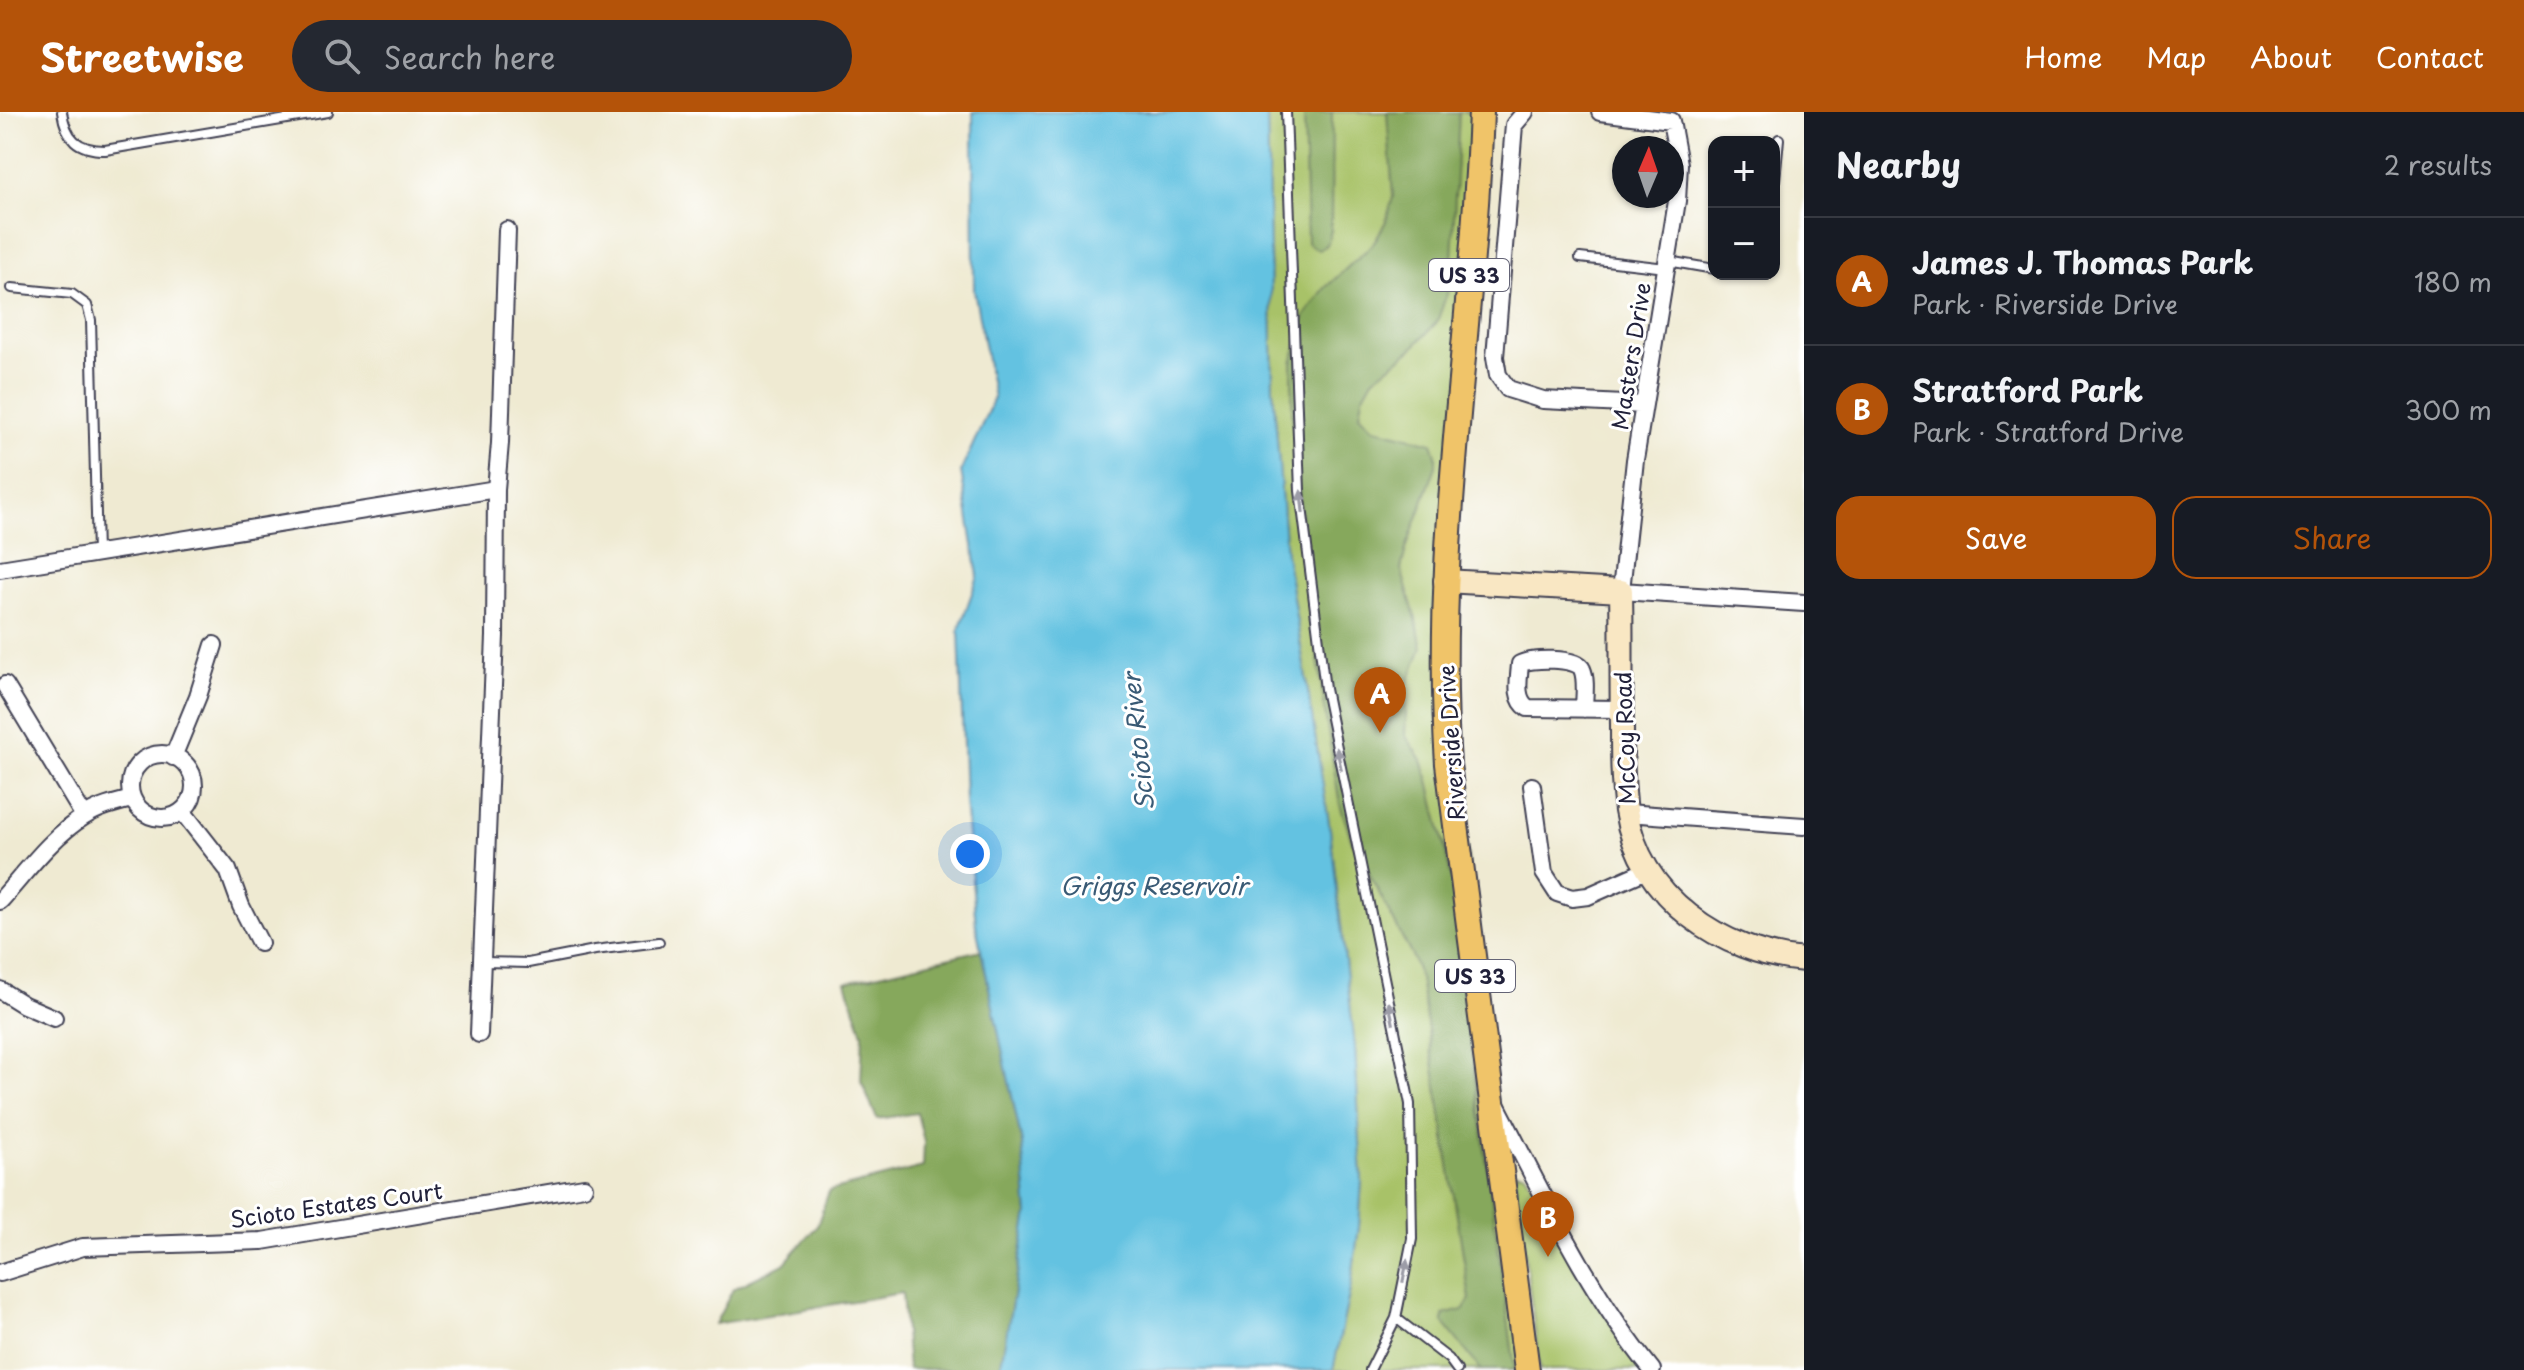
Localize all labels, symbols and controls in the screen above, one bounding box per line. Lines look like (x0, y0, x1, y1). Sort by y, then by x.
search box (292, 20, 852, 92)
text: Streetwise (40, 28, 244, 85)
icon: search (320, 34, 364, 78)
text: Search here (384, 34, 555, 79)
text: Home (2024, 35, 2102, 78)
text: Map (2146, 35, 2206, 78)
text: About (2250, 35, 2332, 78)
text: Contact (2376, 35, 2484, 78)
north arrow (1612, 136, 1684, 208)
map controls (1708, 136, 1780, 280)
button: + (1708, 136, 1780, 208)
text: Nearby (1836, 138, 1961, 190)
text: 2 results (2384, 145, 2492, 184)
button: − (1708, 208, 1780, 280)
text: James J. Thomas Park (1912, 239, 2253, 284)
road number: US 33 (1429, 259, 1509, 291)
text: A (1852, 262, 1872, 301)
text: 180 m (2414, 262, 2492, 301)
street label: Masters Drive (1602, 280, 1658, 432)
text: Park · Riverside Drive (1912, 284, 2178, 323)
text: Stratford Park (1912, 367, 2143, 412)
text: B (1853, 390, 1871, 429)
text: 300 m (2405, 390, 2492, 429)
text: Park · Stratford Drive (1912, 412, 2184, 451)
one-way arrow (1295, 489, 1308, 514)
button: Save (1836, 496, 2156, 579)
button: Share (2172, 496, 2492, 579)
street label: Riverside Drive (1428, 664, 1472, 822)
pin: A (1354, 667, 1406, 733)
water label: Scioto River (1112, 668, 1162, 813)
street label: McCoy Road (1605, 671, 1643, 805)
one-way arrow (1332, 746, 1345, 771)
your location (950, 834, 990, 874)
water label: Griggs Reservoir (1060, 867, 1251, 903)
road number: US 33 (1435, 960, 1515, 992)
one-way arrow (1384, 1001, 1397, 1026)
street label: Scioto Estates Court (228, 1173, 444, 1235)
pin: B (1522, 1191, 1574, 1257)
one-way arrow (1400, 1258, 1412, 1283)

